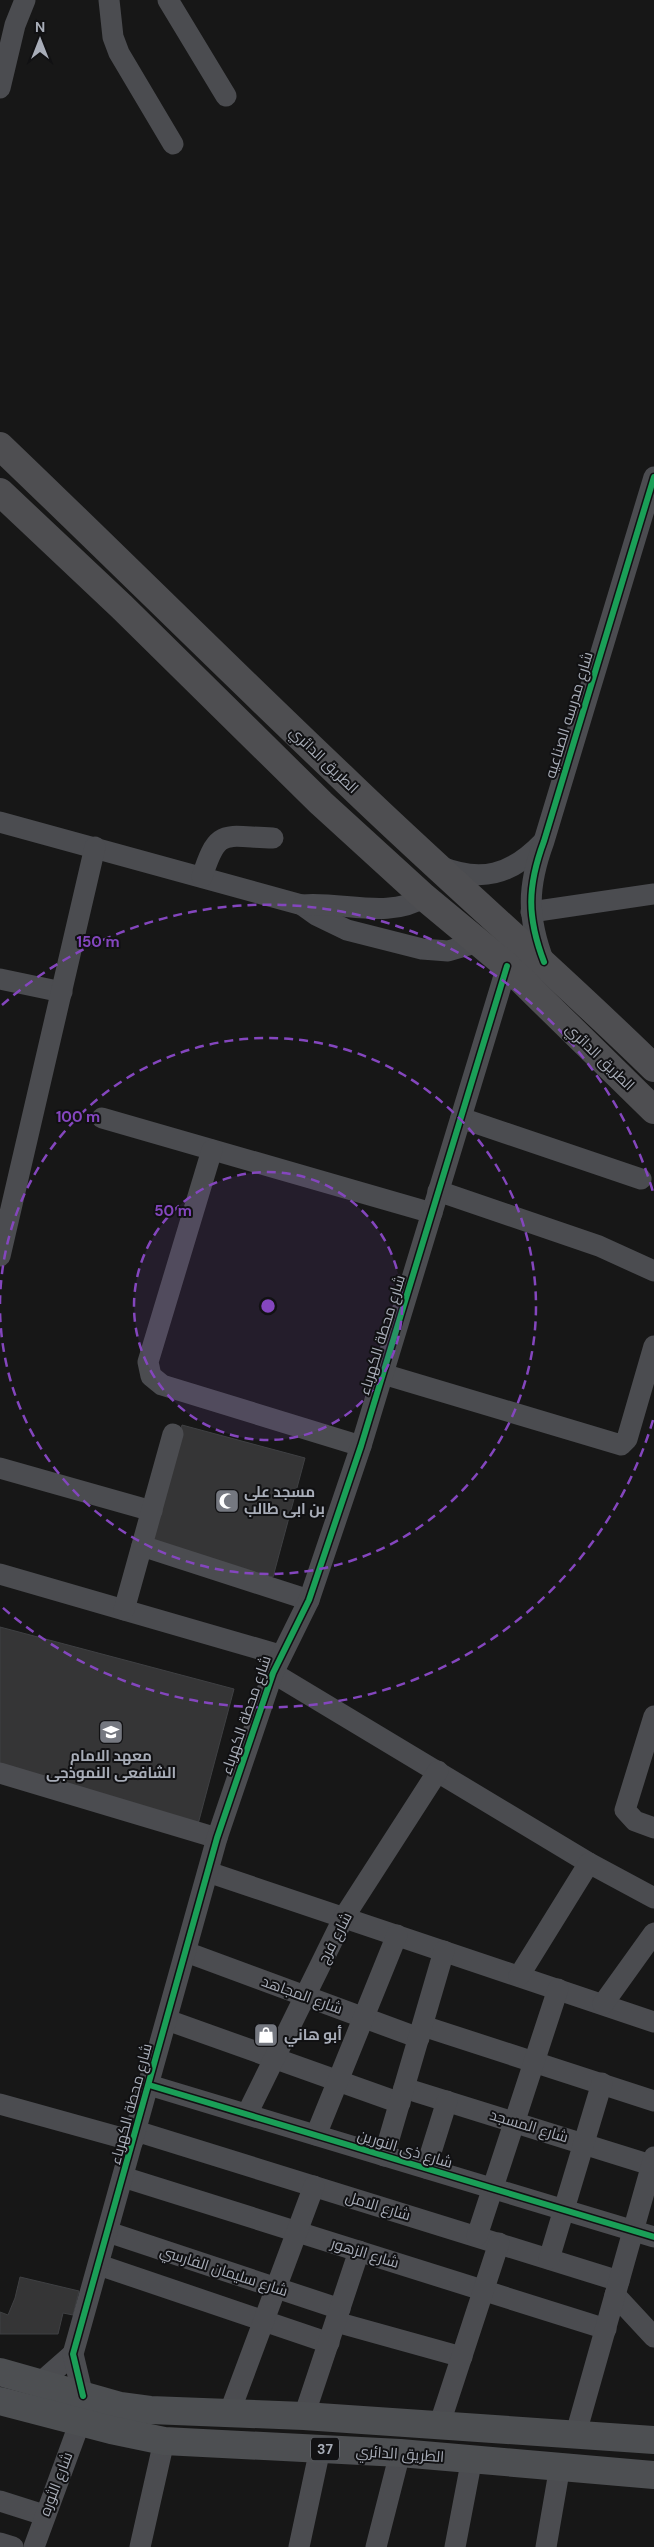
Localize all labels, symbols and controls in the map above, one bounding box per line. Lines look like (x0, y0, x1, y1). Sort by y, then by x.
north arrow (15, 15, 65, 65)
text: N (35, 18, 45, 36)
street label: شارع مدرسه الصناعيه (540, 649, 599, 781)
street label: الطريق الدائري (284, 722, 363, 799)
text: 150 m (77, 932, 120, 952)
street label: الطريق الدائري (560, 1019, 639, 1096)
text: 100 m (56, 1107, 100, 1127)
text: 50 m (154, 1201, 192, 1221)
street label: شارع محطة الكهرباء (354, 1272, 411, 1398)
centre of rings (259, 1297, 277, 1315)
place label: مسجد على بن ابى طالب (244, 1482, 325, 1519)
mosque icon: مسجد على بن ابى طالب (214, 1488, 240, 1514)
street label: شارع محطة الكهرباء (216, 1653, 277, 1778)
school or university icon: معهد الامام الشافعى النموذجى (98, 1719, 124, 1745)
place label: معهد الامام الشافعى النموذجى (46, 1746, 176, 1783)
street label: شارع فرج (313, 1909, 358, 1968)
street label: شارع المجاهد (258, 1971, 345, 2020)
shop icon: أبو هاني (253, 2022, 279, 2048)
place label: أبو هاني (284, 2025, 342, 2047)
street label: شارع محطة الكهرباء (105, 2041, 158, 2167)
street label: شارع المسجد (487, 2105, 571, 2148)
street label: شارع ذى النورين (355, 2125, 455, 2174)
street label: شارع الامل (343, 2187, 413, 2226)
street label: شارع الزهور (327, 2233, 402, 2274)
street label: شارع سليمان الفارسي (157, 2241, 290, 2303)
road number: 37 (311, 2438, 339, 2460)
street label: الطريق الدائري (355, 2441, 445, 2469)
street label: شارع الثوره (35, 2449, 78, 2519)

